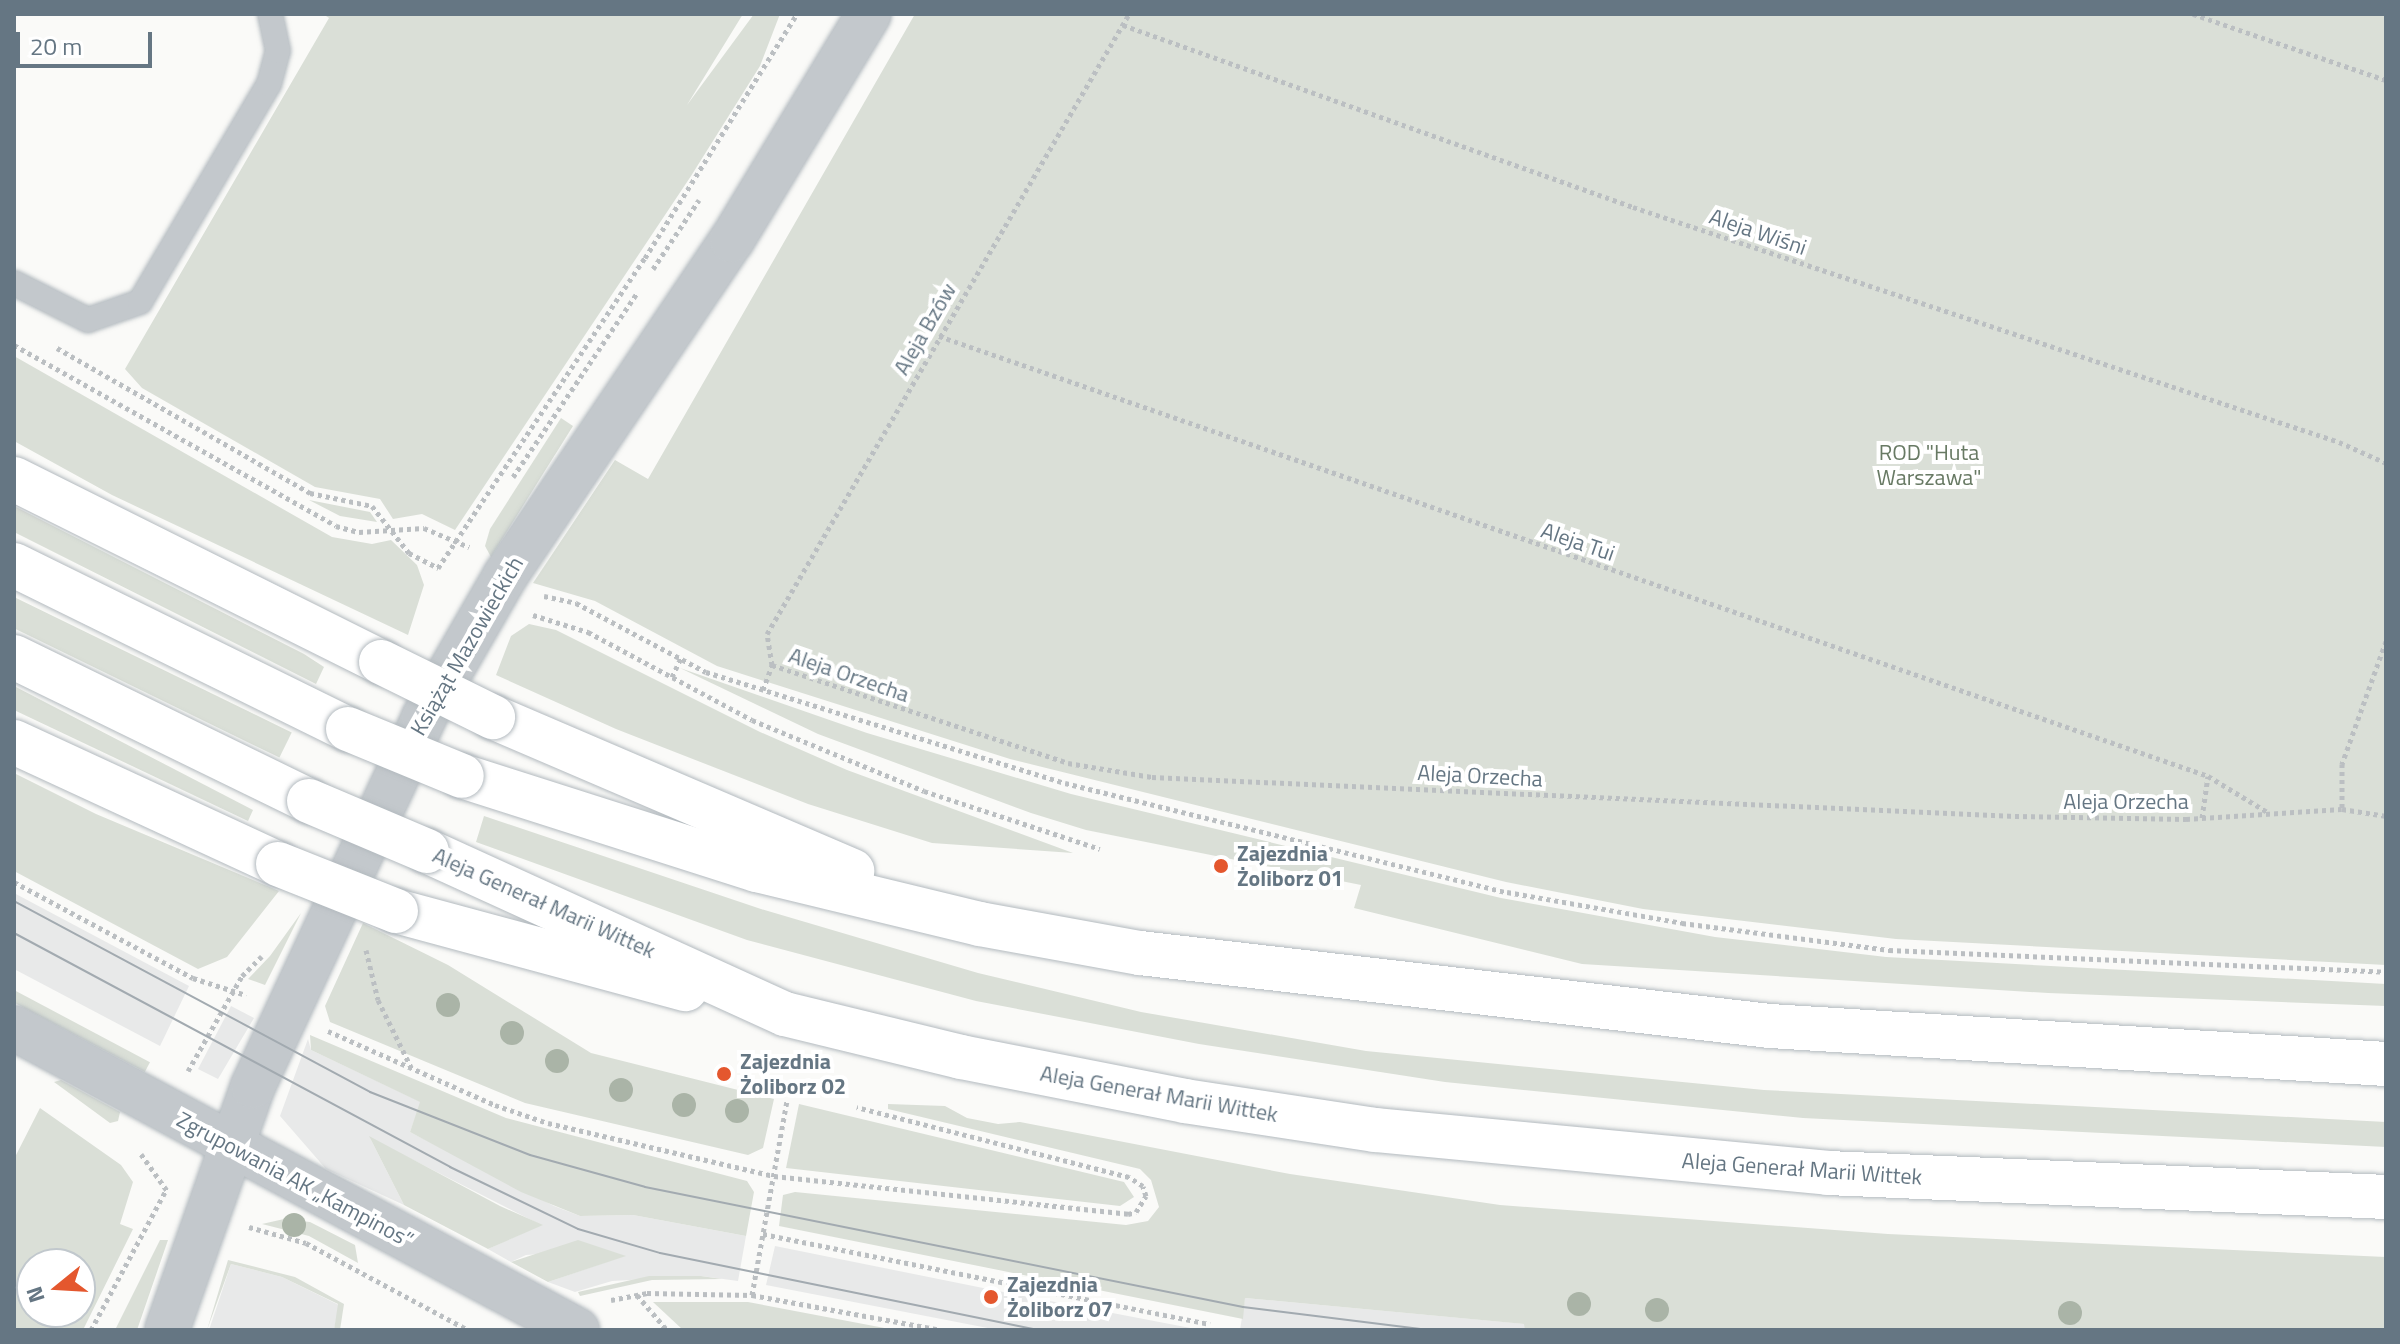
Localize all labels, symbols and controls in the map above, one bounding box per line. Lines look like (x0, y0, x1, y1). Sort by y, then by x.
scale bar (20, 16, 156, 66)
text: 20 m (30, 28, 82, 64)
street label: Aleja Wiśni (1706, 203, 1810, 261)
street label: Aleja Bzów (888, 278, 962, 380)
park label: ROD "Huta Warszawa" (1877, 439, 1981, 490)
street label: Aleja Tui (1538, 517, 1618, 567)
street label: Książąt Mazowieckich (405, 552, 529, 740)
street label: Aleja Orzecha (785, 642, 913, 708)
street label: Aleja Orzecha (1417, 760, 1543, 792)
street label: Aleja Orzecha (2063, 789, 2189, 815)
place label: Zajezdnia Żoliborz 01 (1237, 840, 1343, 892)
street label: Aleja Generał Marii Wittek (429, 842, 659, 964)
marker: Zajezdnia Żoliborz 01 (1212, 857, 1230, 875)
place label: Zajezdnia Żoliborz 02 (740, 1048, 846, 1100)
street label: Aleja Generał Marii Wittek (1038, 1060, 1280, 1128)
marker: Zajezdnia Żoliborz 02 (715, 1065, 733, 1083)
street label: Zgrupowania AK „Kampinos” (172, 1106, 418, 1254)
street label: Aleja Generał Marii Wittek (1681, 1147, 1923, 1191)
north arrow (16, 1248, 96, 1328)
place label: Zajezdnia Żoliborz 07 (1007, 1271, 1113, 1322)
text: N (17, 1282, 54, 1307)
marker: Zajezdnia Żoliborz 07 (982, 1288, 1000, 1306)

